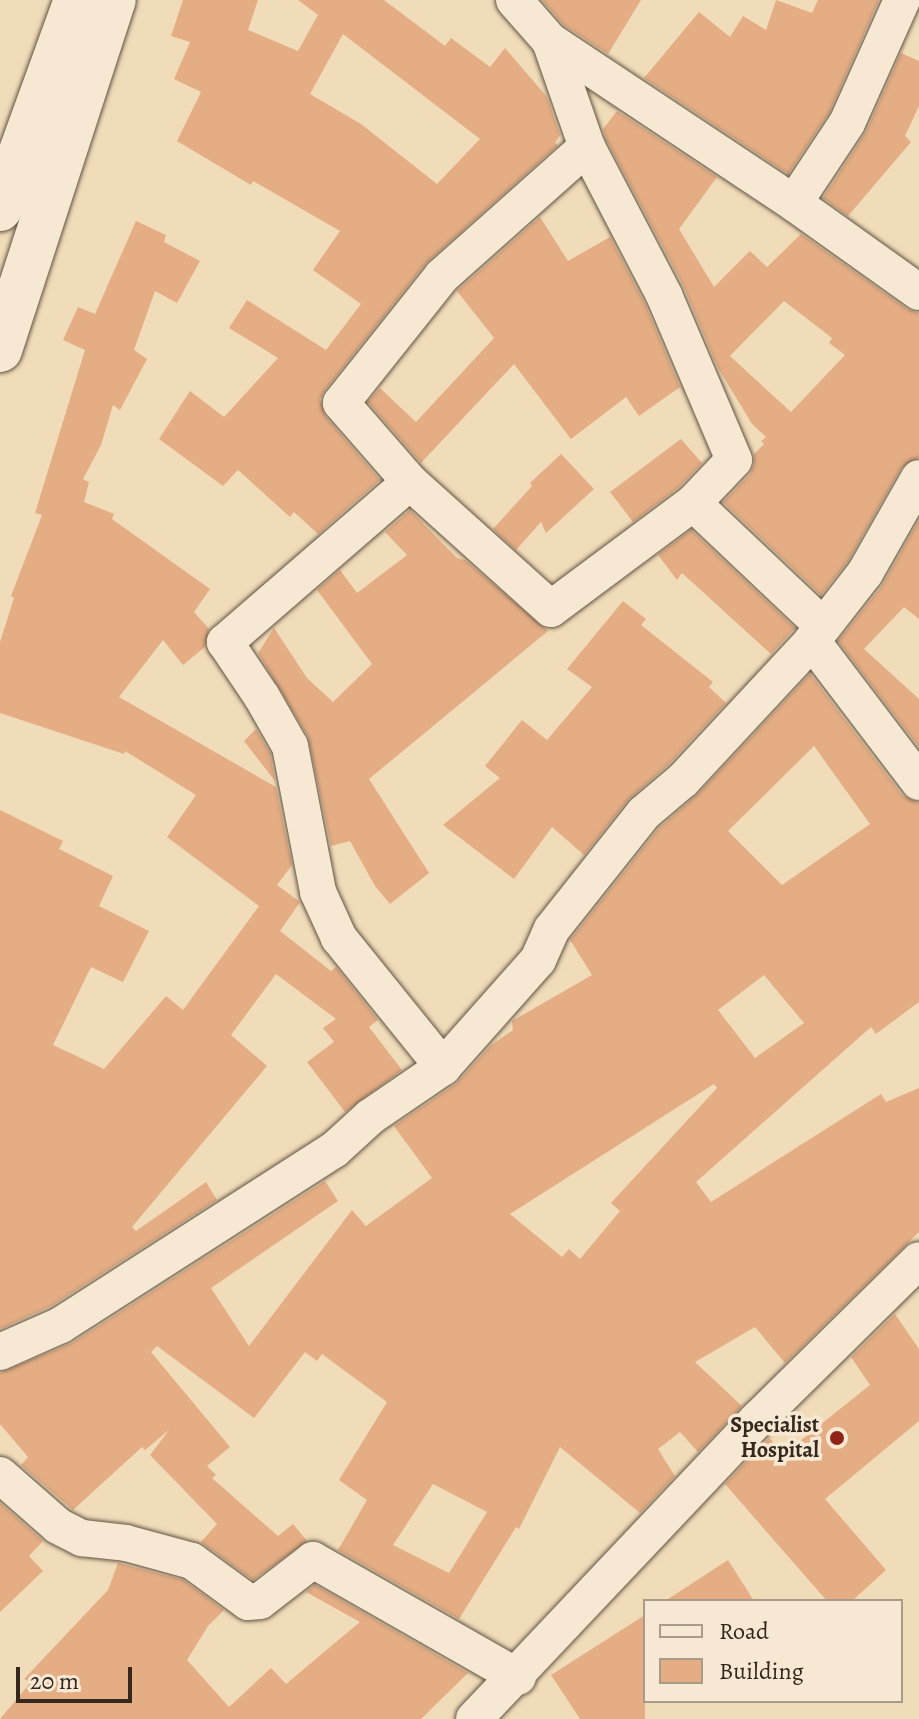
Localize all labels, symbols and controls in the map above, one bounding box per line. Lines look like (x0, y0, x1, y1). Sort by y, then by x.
place label: Specialist Hospital (730, 1412, 819, 1464)
marker: Specialist Hospital (826, 1427, 848, 1449)
legend (643, 1599, 903, 1703)
text: Road (719, 1615, 769, 1647)
scale bar (20, 1651, 136, 1701)
text: Building (719, 1655, 804, 1687)
text: 20 m (30, 1665, 79, 1697)

